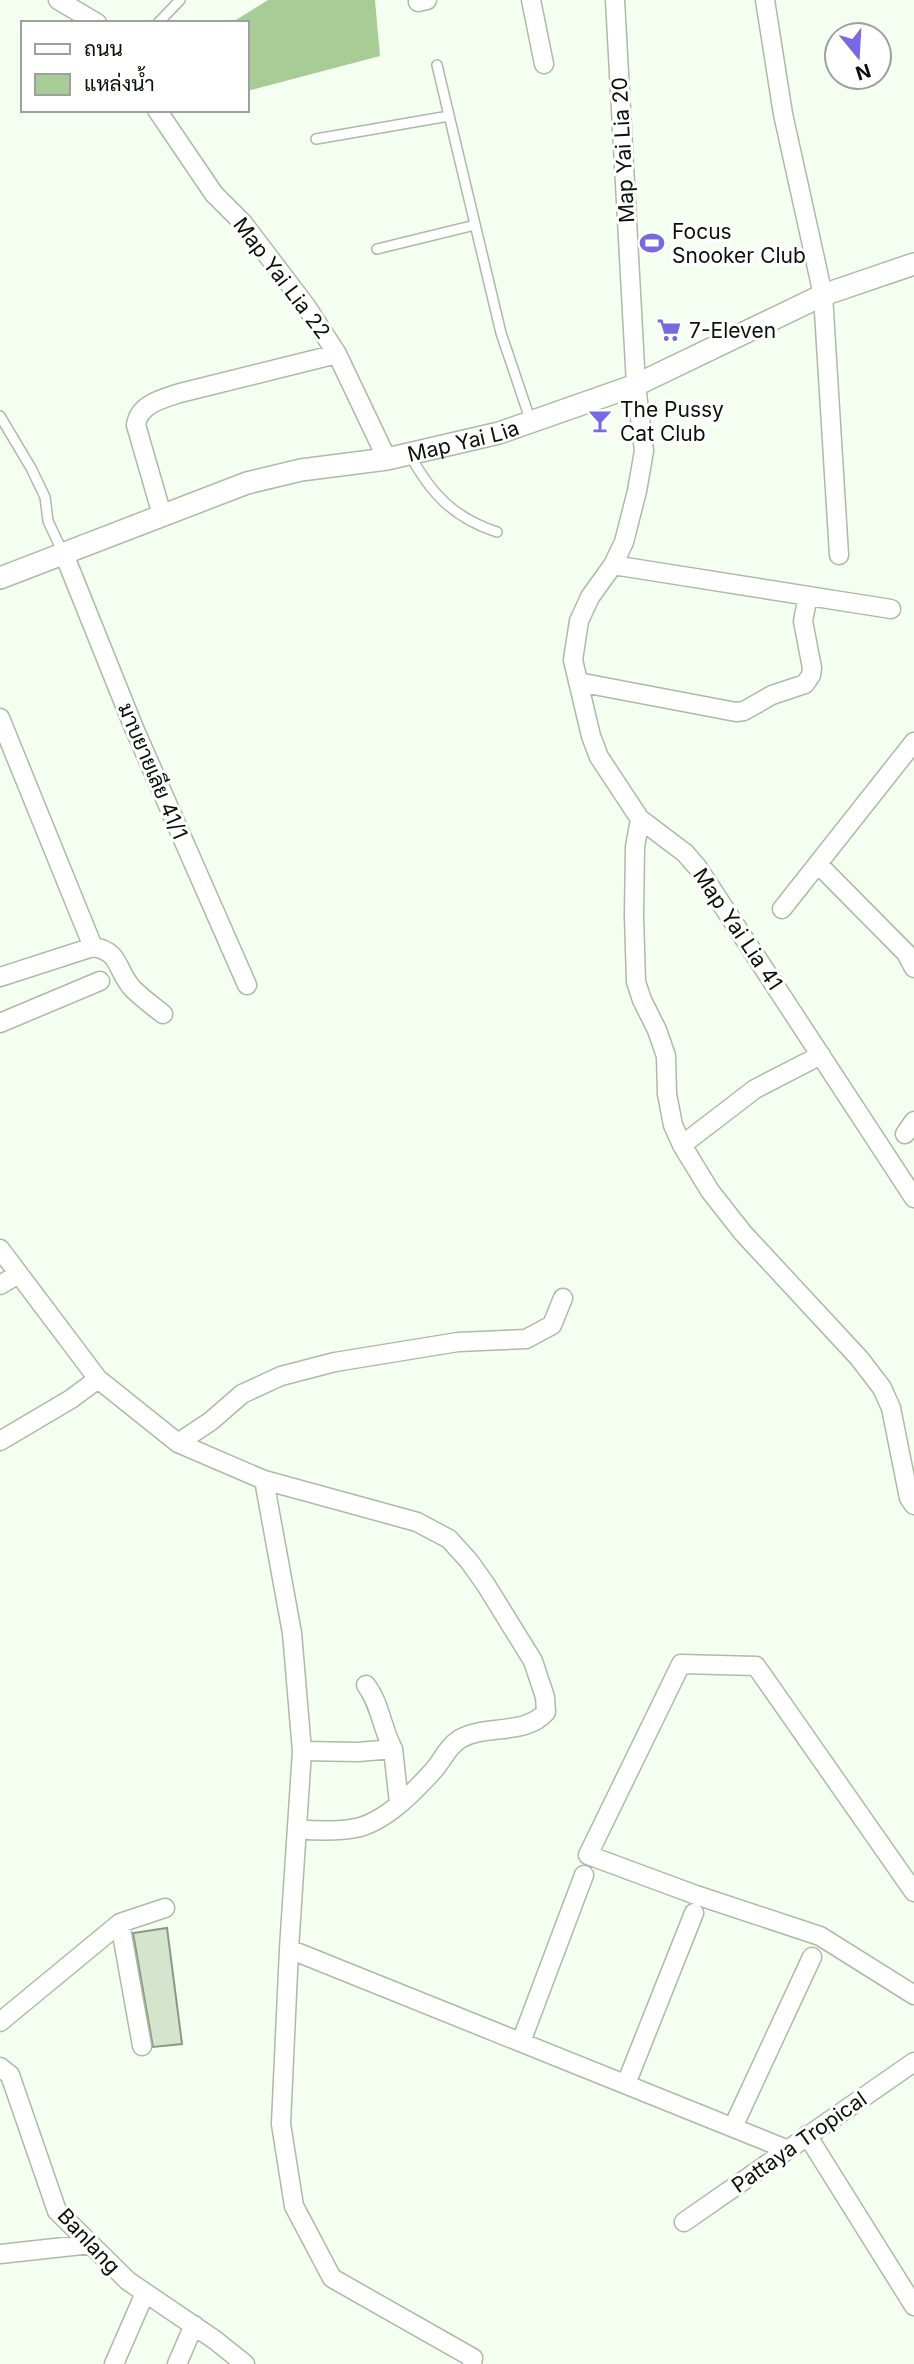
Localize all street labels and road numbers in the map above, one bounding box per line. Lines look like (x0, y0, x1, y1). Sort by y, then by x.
street label: Map Yai Lia 20 (607, 77, 639, 223)
street label: Map Yai Lia 22 (228, 212, 336, 344)
street label: Map Yai Lia (405, 415, 522, 466)
street label: มาบยายเลีย 41/1 (113, 699, 193, 843)
street label: Map Yai Lia 41 (688, 863, 788, 995)
street label: Pattaya Tropical (727, 2086, 871, 2198)
street label: Banlang (53, 2203, 125, 2279)

